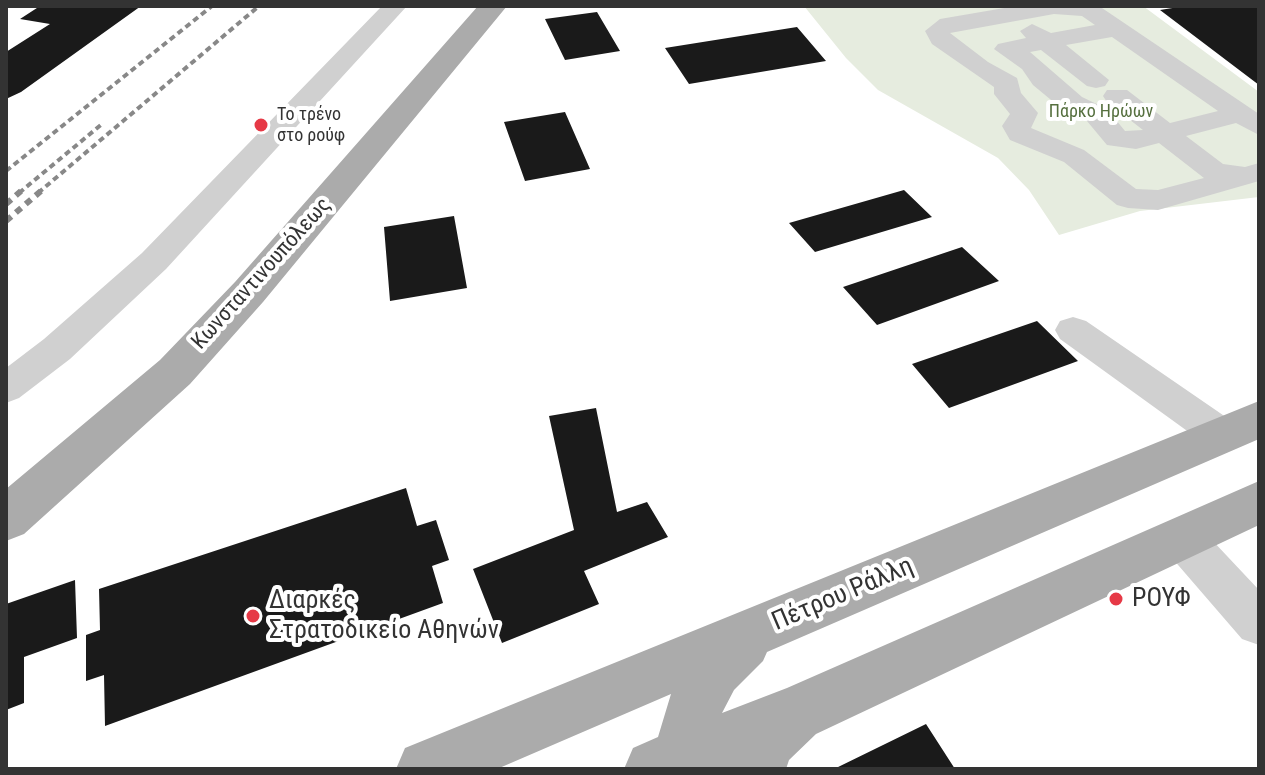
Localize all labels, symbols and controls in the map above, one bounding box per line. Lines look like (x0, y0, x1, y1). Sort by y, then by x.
park label: Πάρκο Ηρώων (1049, 101, 1153, 123)
place label: Το τρένο στο ρούφ (277, 104, 345, 146)
marker: Το τρένο στο ρούφ (252, 116, 270, 134)
street label: Κωνσταντινουπόλεως (187, 193, 337, 355)
street label: Πέτρου Ράλλη (768, 551, 918, 639)
place label: ΡΟΥΦ (1132, 583, 1191, 615)
place label: Διαρκές Στρατοδικείο Αθηνών (269, 585, 499, 646)
marker: ΡΟΥΦ (1107, 590, 1125, 608)
marker: Διαρκές Στρατοδικείο Αθηνών (244, 607, 262, 625)

